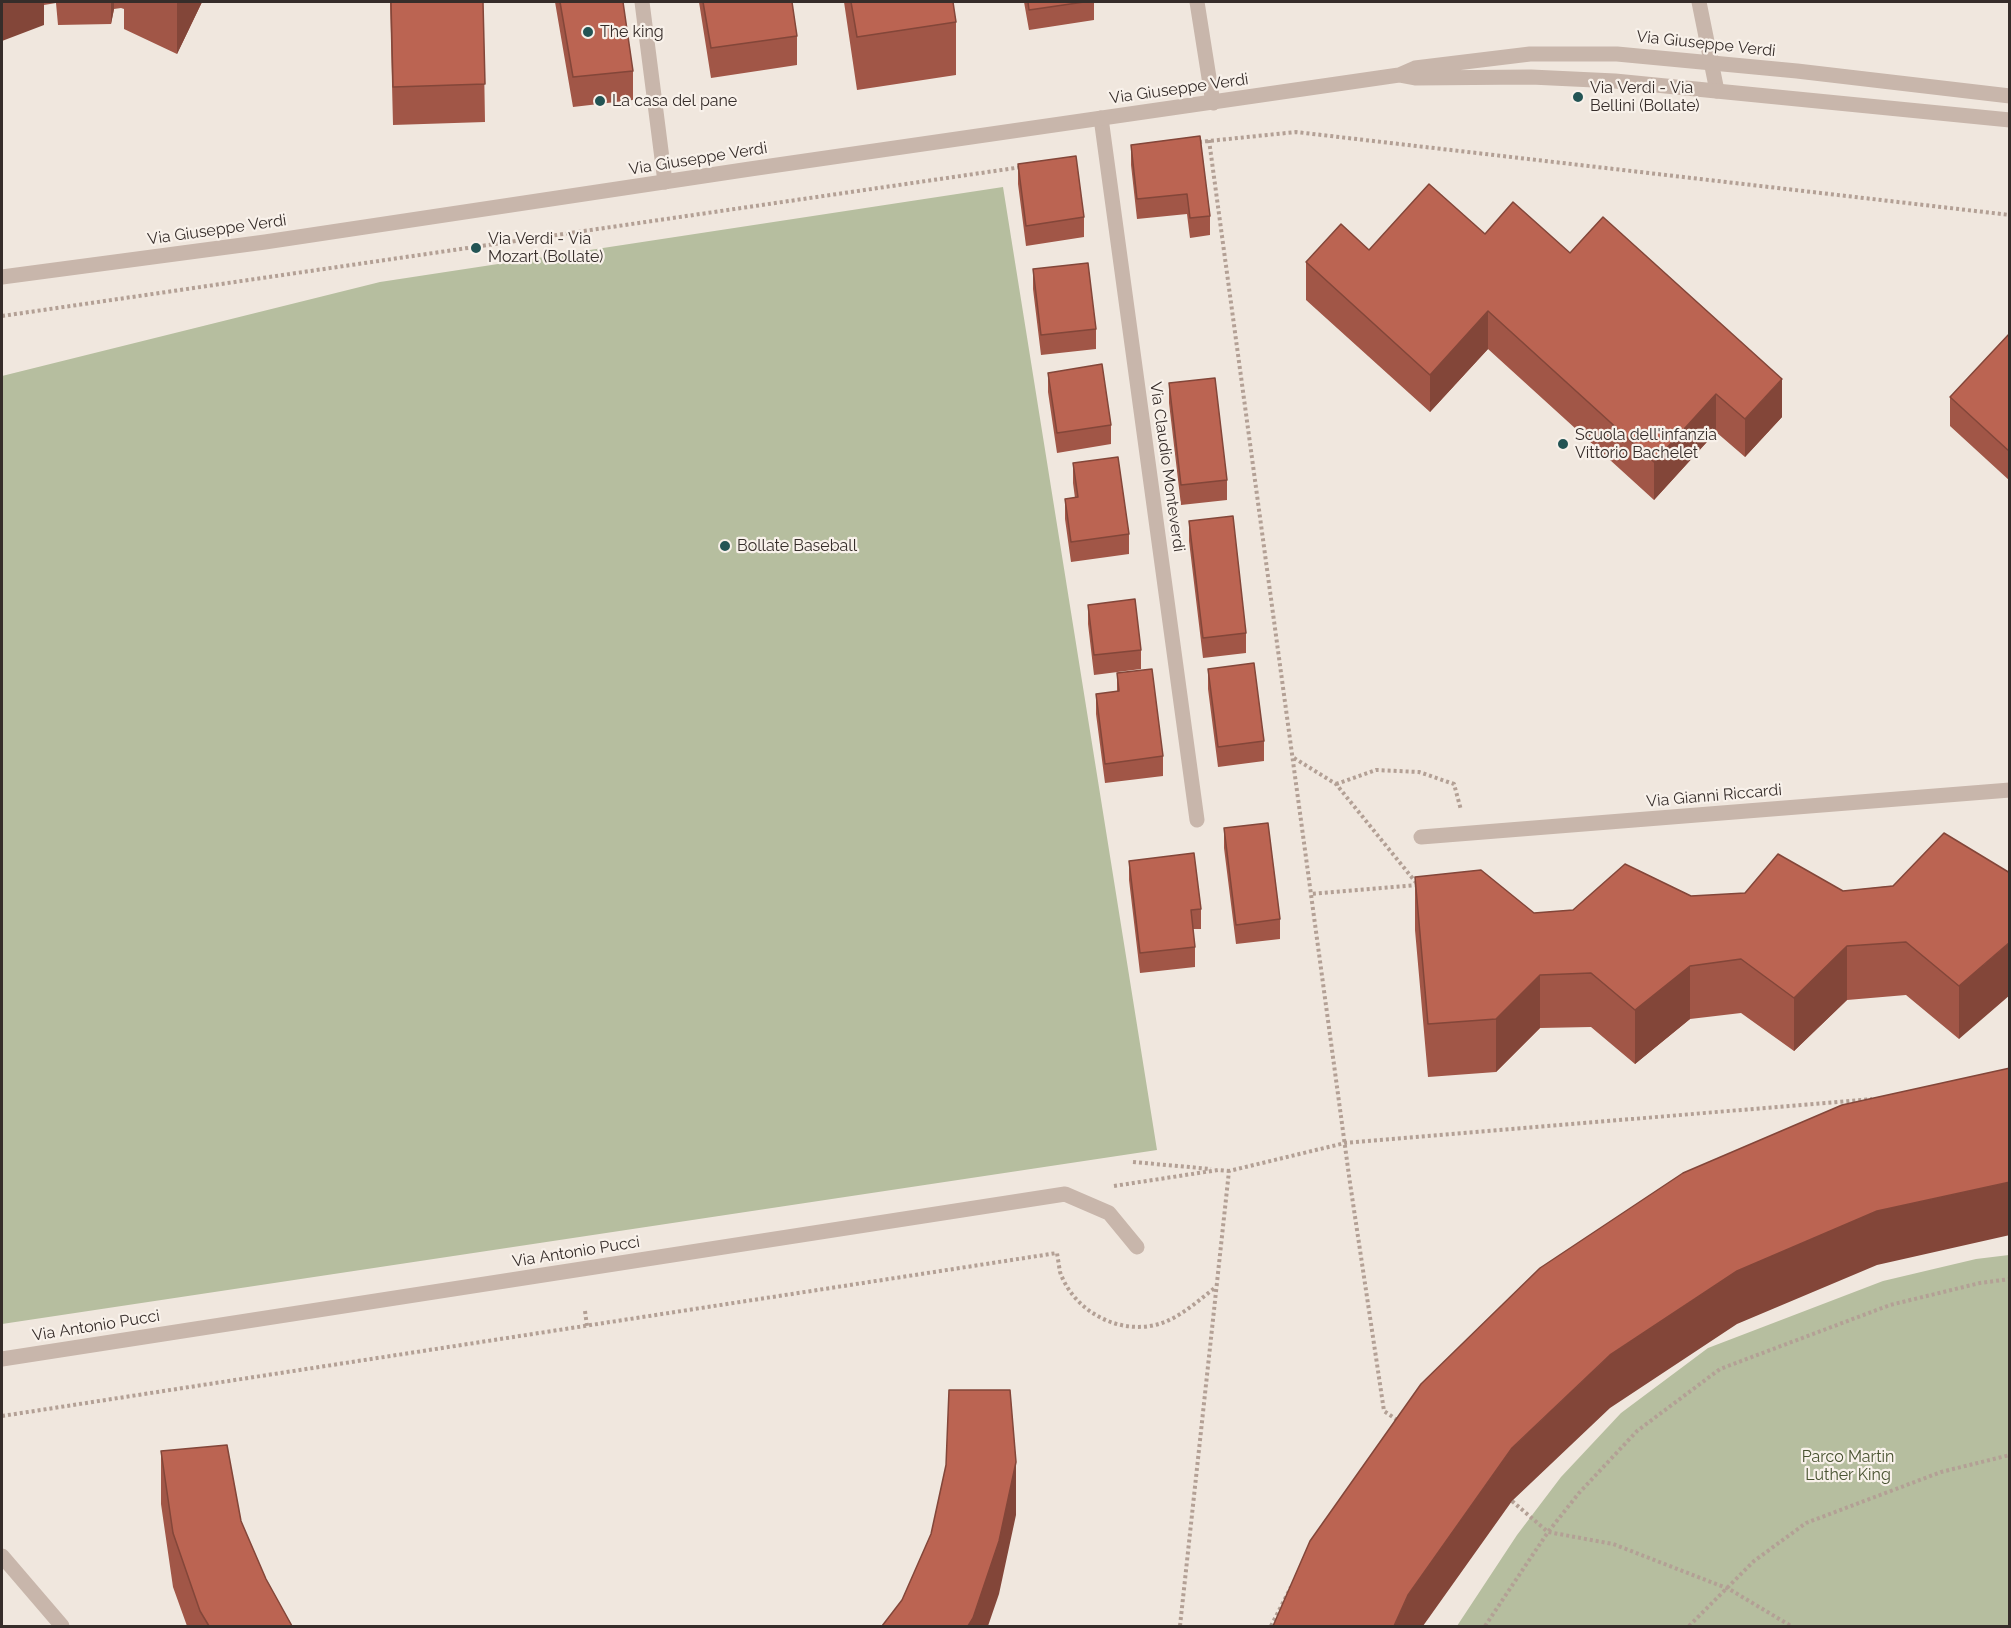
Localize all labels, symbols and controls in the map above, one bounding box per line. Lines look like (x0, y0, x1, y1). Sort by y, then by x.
place label: The king (600, 22, 664, 42)
marker: The king (581, 25, 595, 39)
street label: Via Giuseppe Verdi (1635, 27, 1777, 61)
street label: Via Giuseppe Verdi (1108, 70, 1250, 108)
place label: Via Verdi - Via Bellini (Bollate) (1590, 78, 1700, 116)
marker: Via Verdi - Via Bellini (Bollate) (1571, 90, 1585, 104)
place label: La casa del pane (612, 91, 737, 111)
marker: La casa del pane (593, 94, 607, 108)
street label: Via Giuseppe Verdi (627, 139, 769, 179)
street label: Via Giuseppe Verdi (146, 211, 288, 249)
place label: Via Verdi - Via Mozart (Bollate) (488, 229, 603, 267)
marker: Via Verdi - Via Mozart (Bollate) (469, 241, 483, 255)
street label: Via Claudio Monteverdi (1146, 381, 1188, 553)
place label: Scuola dell'infanzia Vittorio Bachelet (1575, 425, 1717, 463)
marker: Scuola dell'infanzia Vittorio Bachelet (1556, 437, 1570, 451)
place label: Bollate Baseball (737, 536, 857, 556)
marker: Bollate Baseball (718, 539, 732, 553)
street label: Via Gianni Riccardi (1645, 781, 1783, 811)
street label: Via Antonio Pucci (511, 1232, 641, 1272)
street label: Via Antonio Pucci (31, 1306, 161, 1346)
park label: Parco Martin Luther King (1802, 1447, 1894, 1485)

